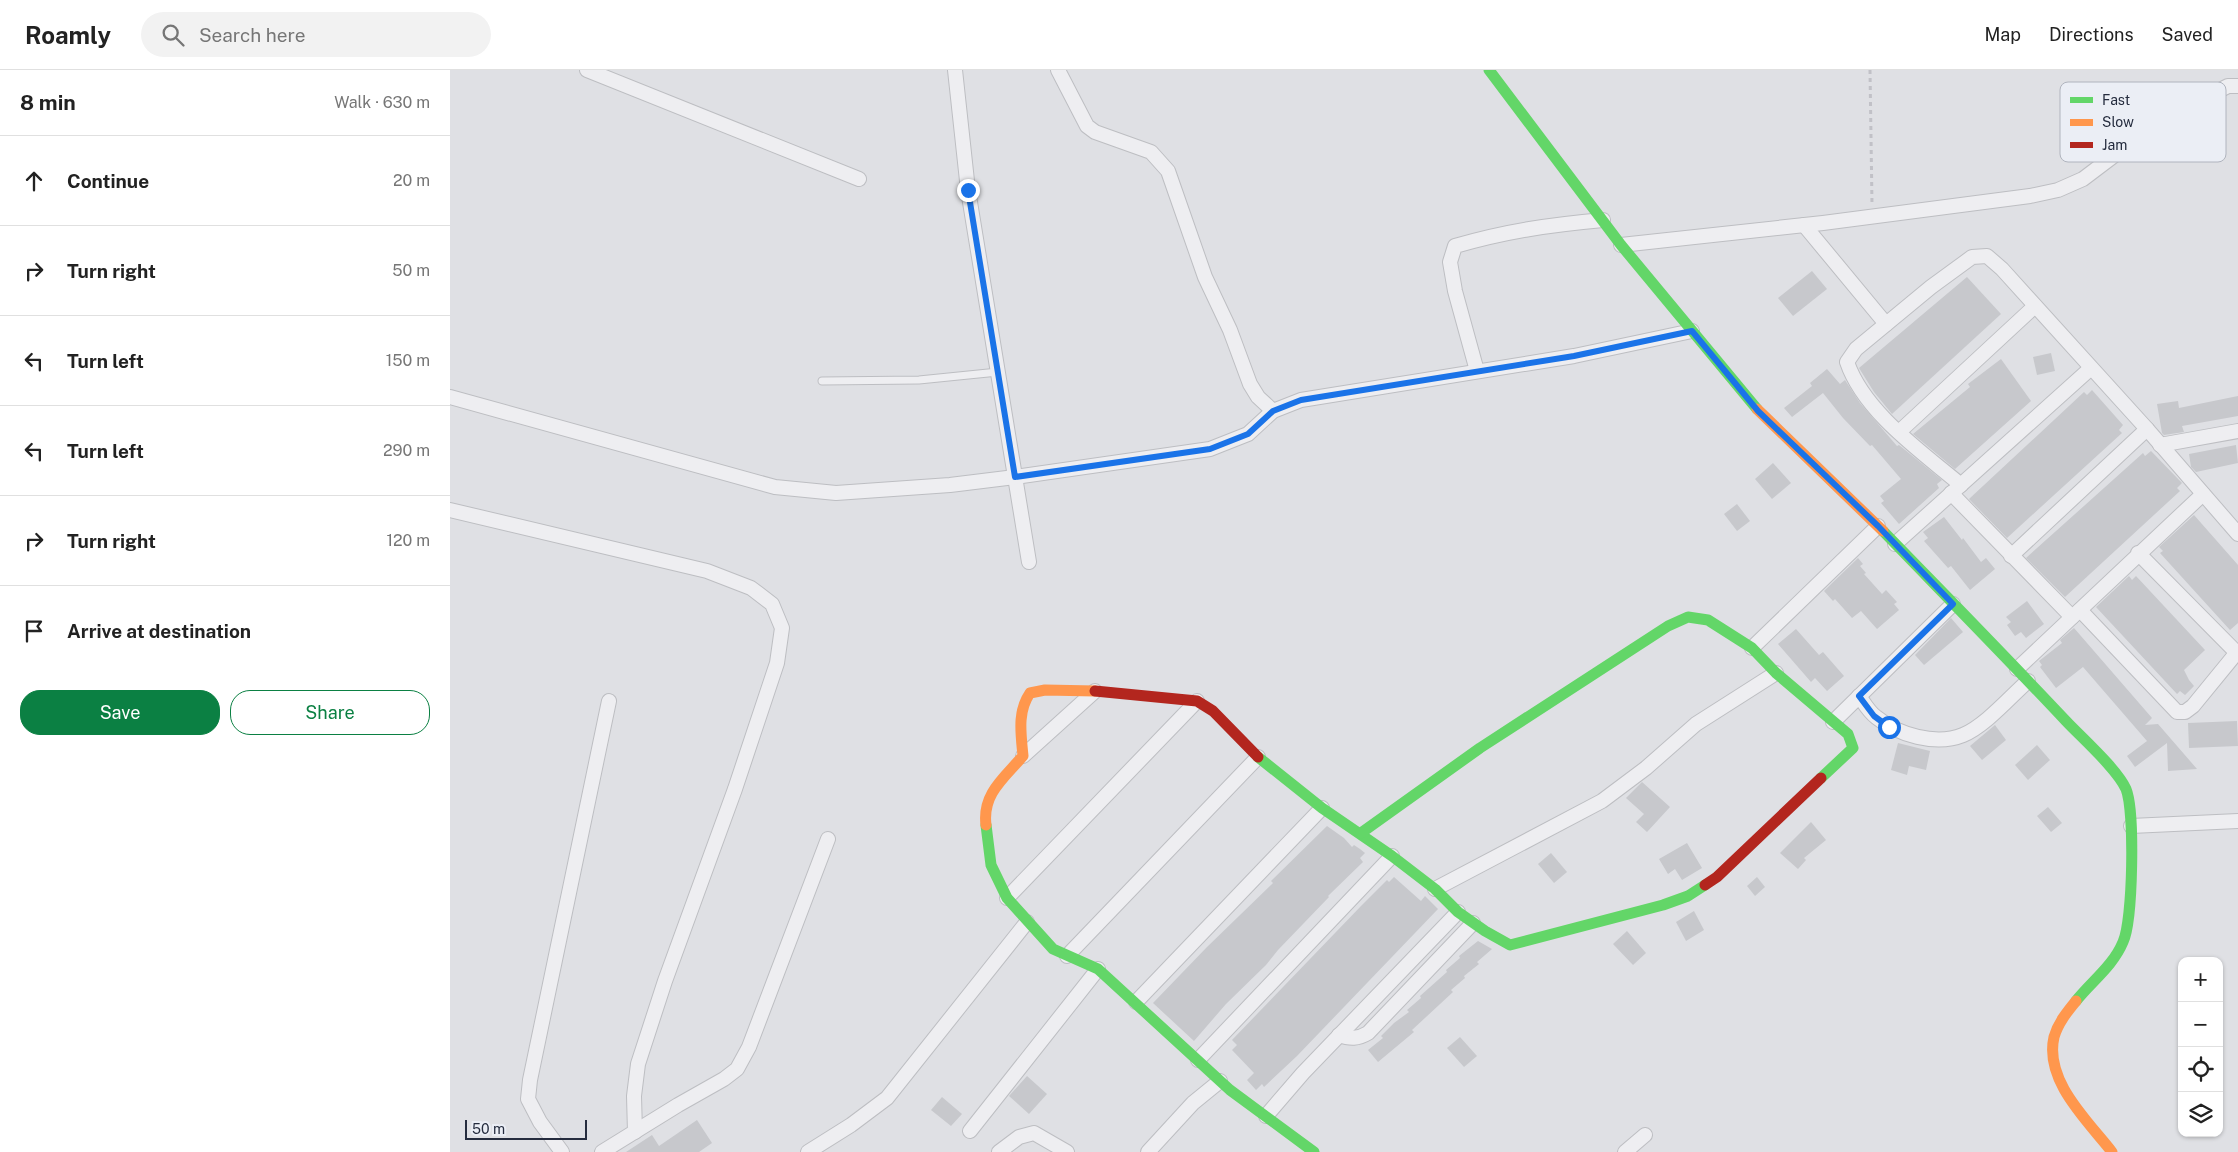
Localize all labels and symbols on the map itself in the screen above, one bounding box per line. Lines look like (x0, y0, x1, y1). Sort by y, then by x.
legend (2060, 82, 2226, 162)
text: Fast (2102, 92, 2130, 108)
text: Slow (2102, 114, 2134, 130)
text: Jam (2102, 137, 2127, 153)
route end (957, 179, 980, 202)
route start (1878, 716, 1901, 739)
scale bar (465, 1117, 588, 1140)

